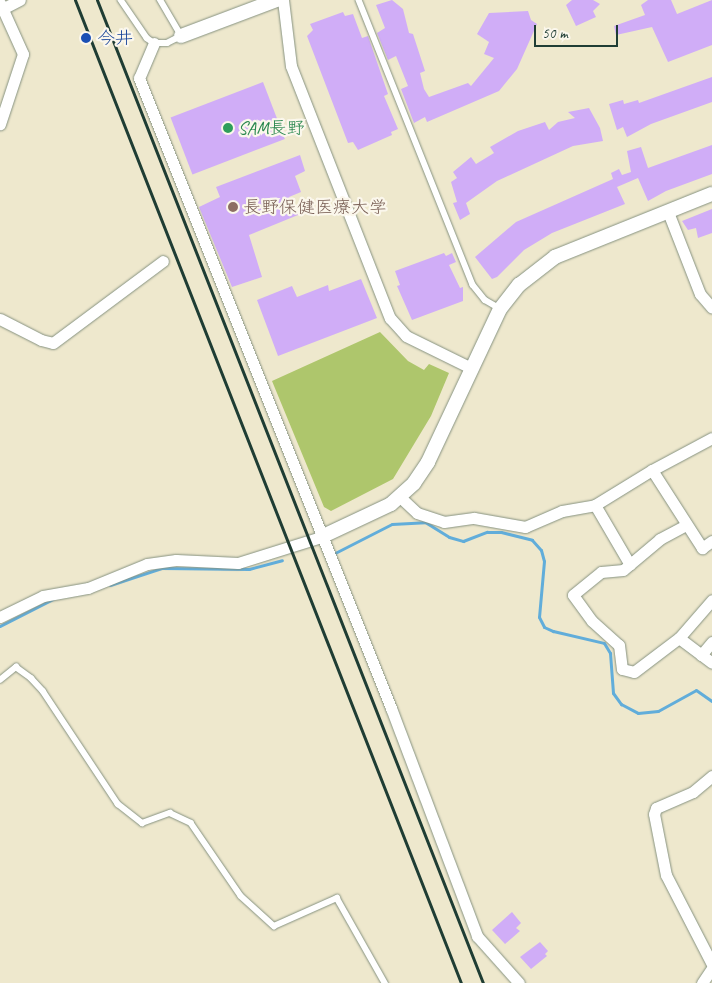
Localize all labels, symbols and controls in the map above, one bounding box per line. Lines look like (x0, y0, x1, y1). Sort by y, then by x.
scale bar (537, 15, 621, 47)
text: 50 m (542, 24, 568, 43)
place label: 今井 (97, 27, 133, 49)
marker: 今井 (79, 31, 93, 45)
place label: SAM長野 (238, 117, 305, 139)
marker: SAM長野 (222, 122, 234, 134)
place label: 長野保健医療大学 (243, 196, 387, 218)
marker: 長野保健医療大学 (227, 201, 239, 213)

